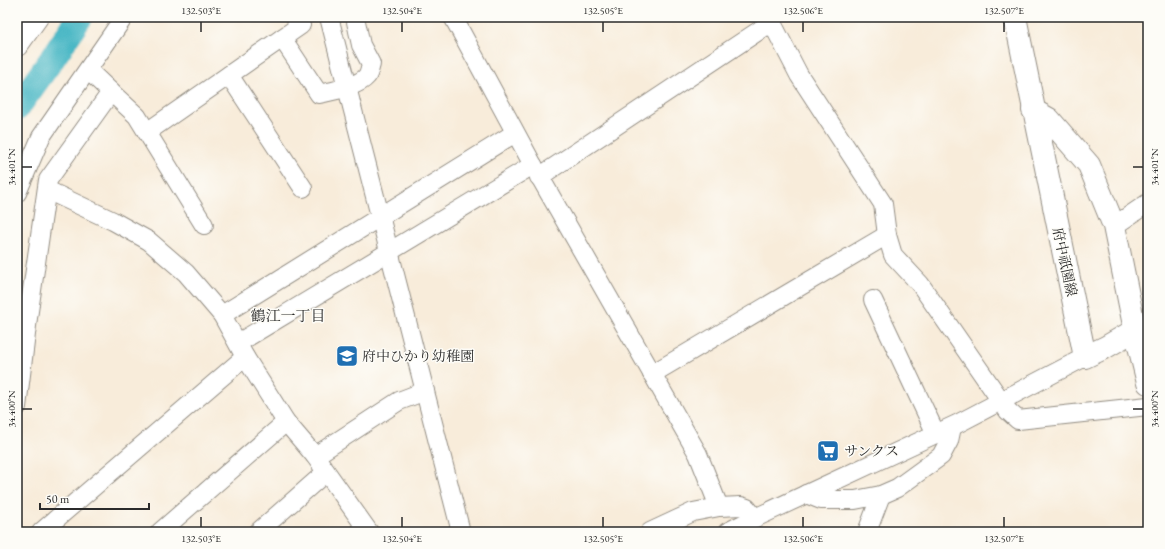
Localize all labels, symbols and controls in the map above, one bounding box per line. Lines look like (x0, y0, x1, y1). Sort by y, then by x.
text: 132.503°E (181, 4, 221, 17)
text: 132.504°E (382, 4, 422, 17)
text: 132.505°E (583, 4, 623, 17)
text: 132.506°E (783, 4, 823, 17)
text: 132.507°E (984, 4, 1024, 17)
text: 34.401°N (5, 148, 18, 186)
text: 34.401°N (1148, 148, 1161, 186)
street label: 府中祇園線 (1049, 226, 1081, 298)
district label: 鶴江一丁目 (250, 306, 326, 325)
school or university icon: 府中ひかり幼稚園 (334, 343, 360, 369)
place label: 府中ひかり幼稚園 (362, 347, 474, 365)
text: 34.400°N (5, 390, 18, 428)
text: 34.400°N (1148, 390, 1161, 428)
supermarket icon: サンクス (815, 438, 841, 464)
place label: サンクス (844, 442, 899, 460)
scale bar (40, 485, 149, 511)
text: 50 m (46, 491, 70, 507)
text: 132.503°E (181, 532, 221, 545)
text: 132.504°E (382, 532, 422, 545)
text: 132.505°E (583, 532, 623, 545)
text: 132.506°E (783, 532, 823, 545)
text: 132.507°E (984, 532, 1024, 545)

